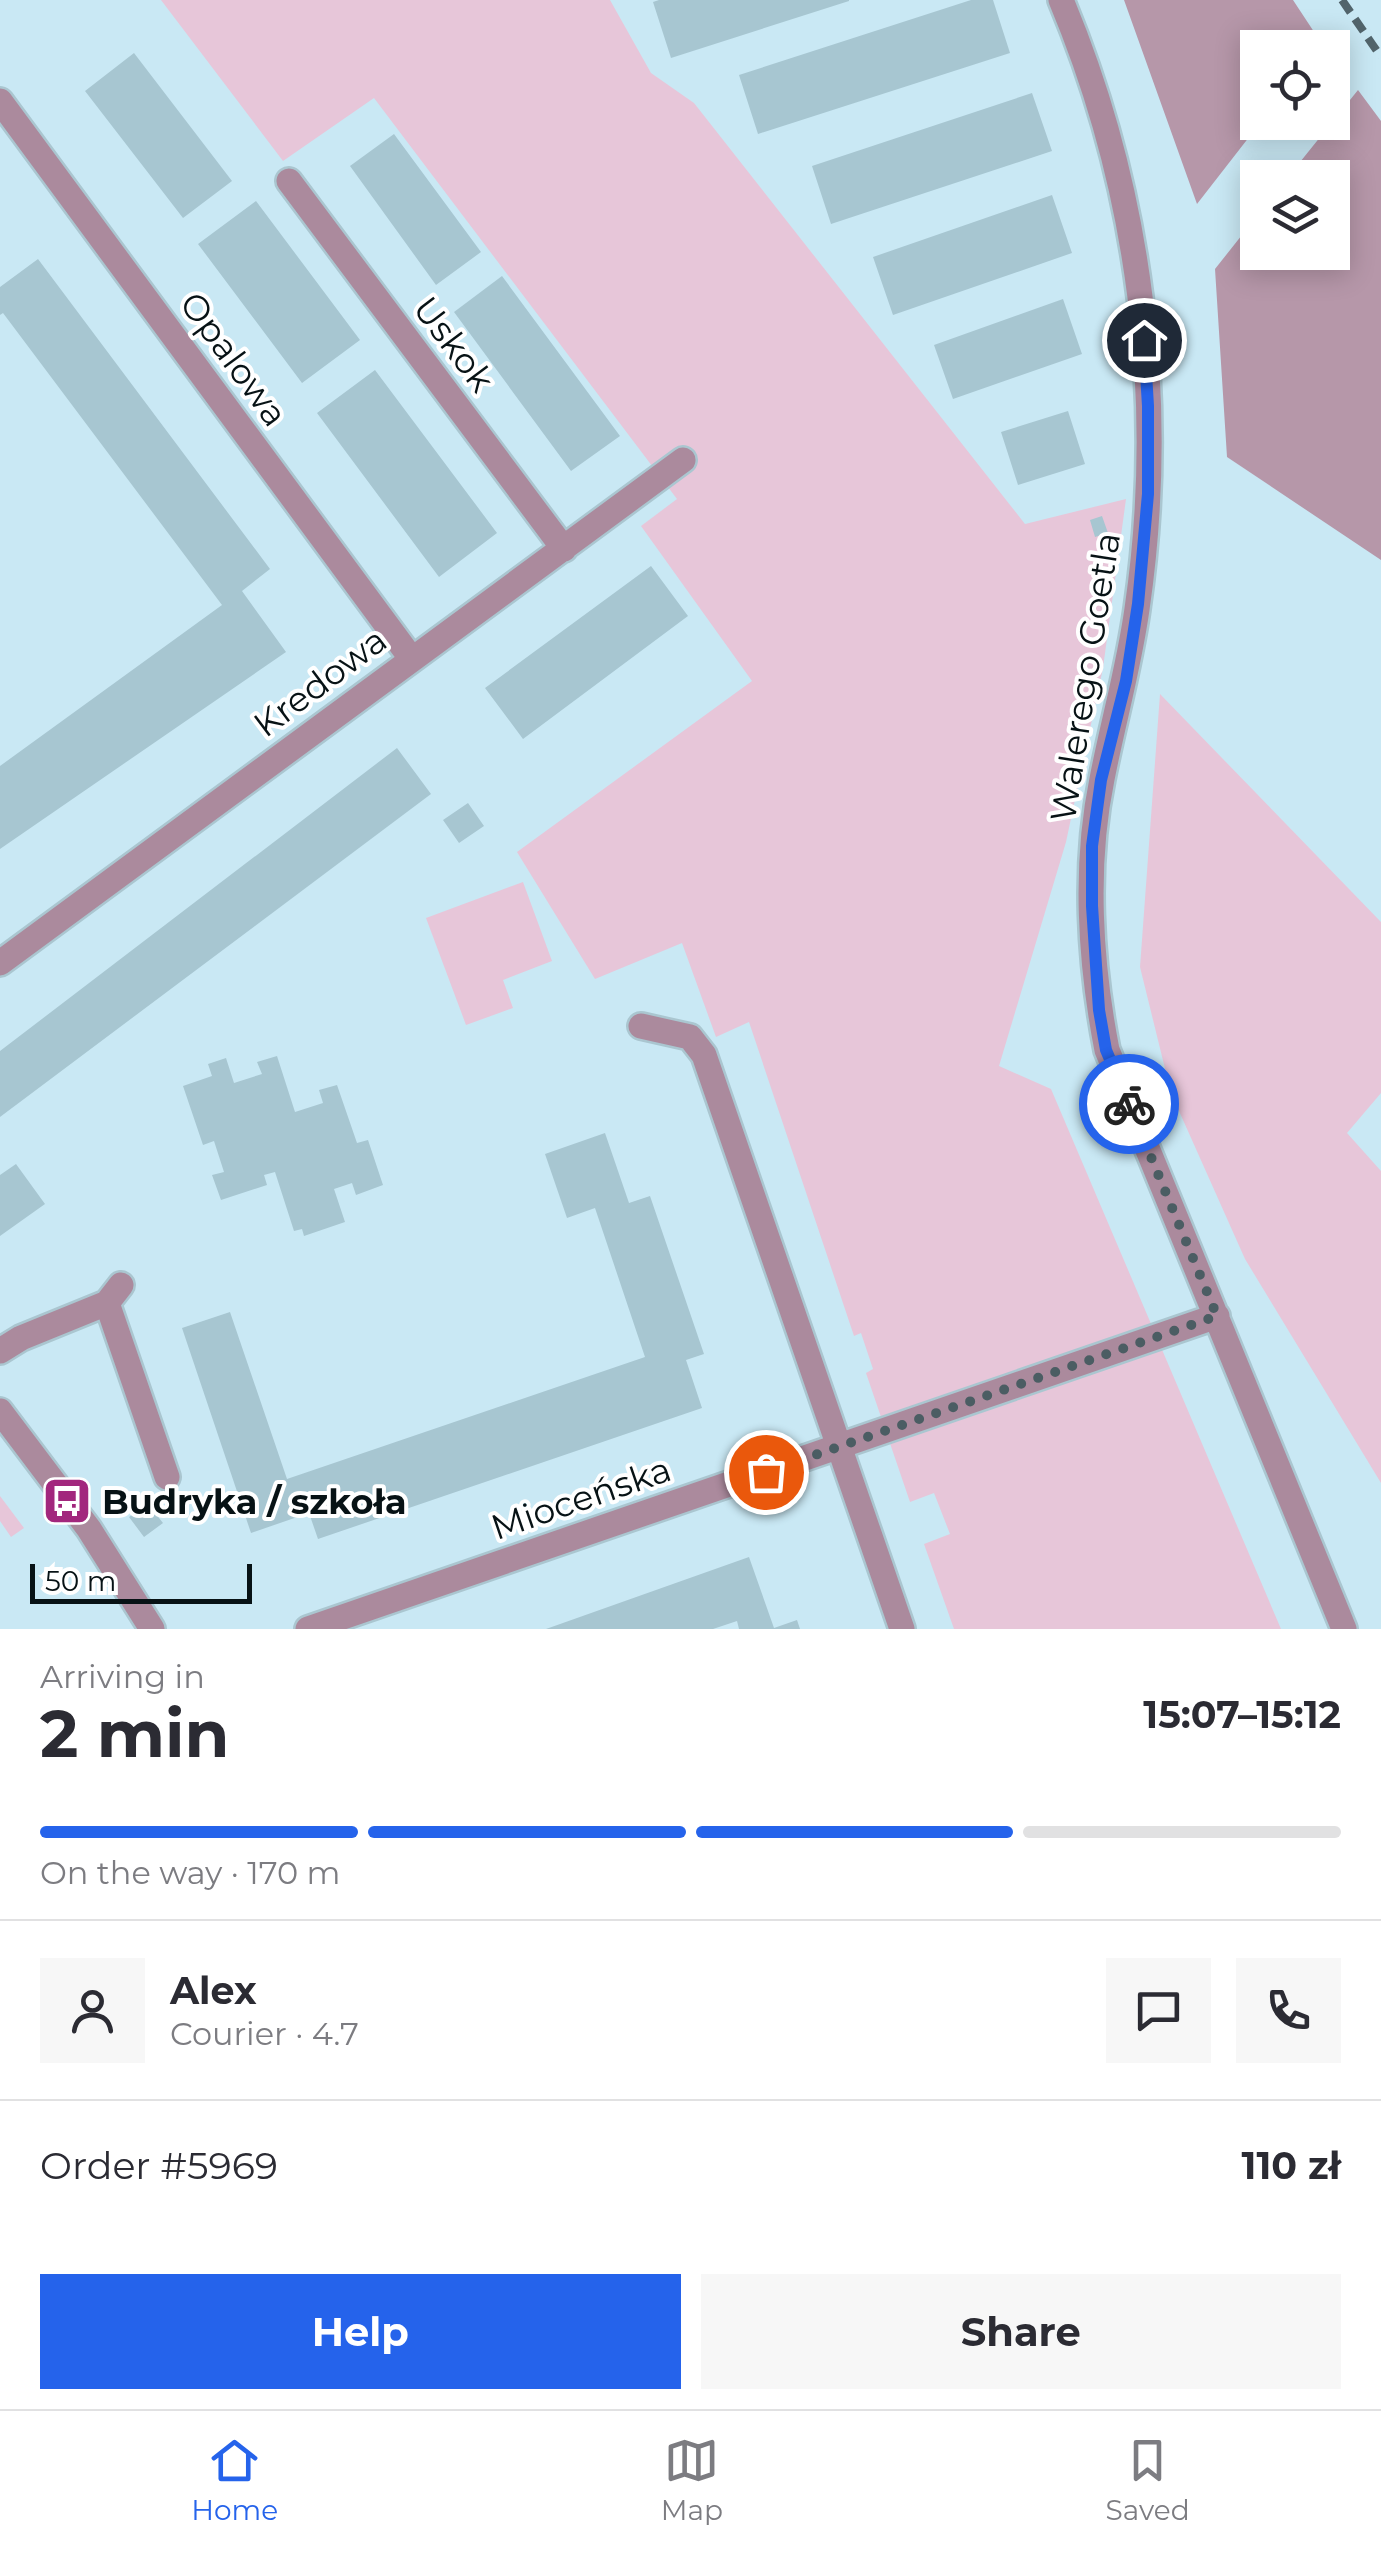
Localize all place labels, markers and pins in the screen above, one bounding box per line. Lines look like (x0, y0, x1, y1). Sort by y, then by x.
pin (1102, 298, 1187, 383)
pin (724, 1430, 809, 1515)
bus stop icon: Budryka / szkoła (41, 1475, 93, 1527)
place label: Budryka / szkoła (102, 1480, 407, 1523)

